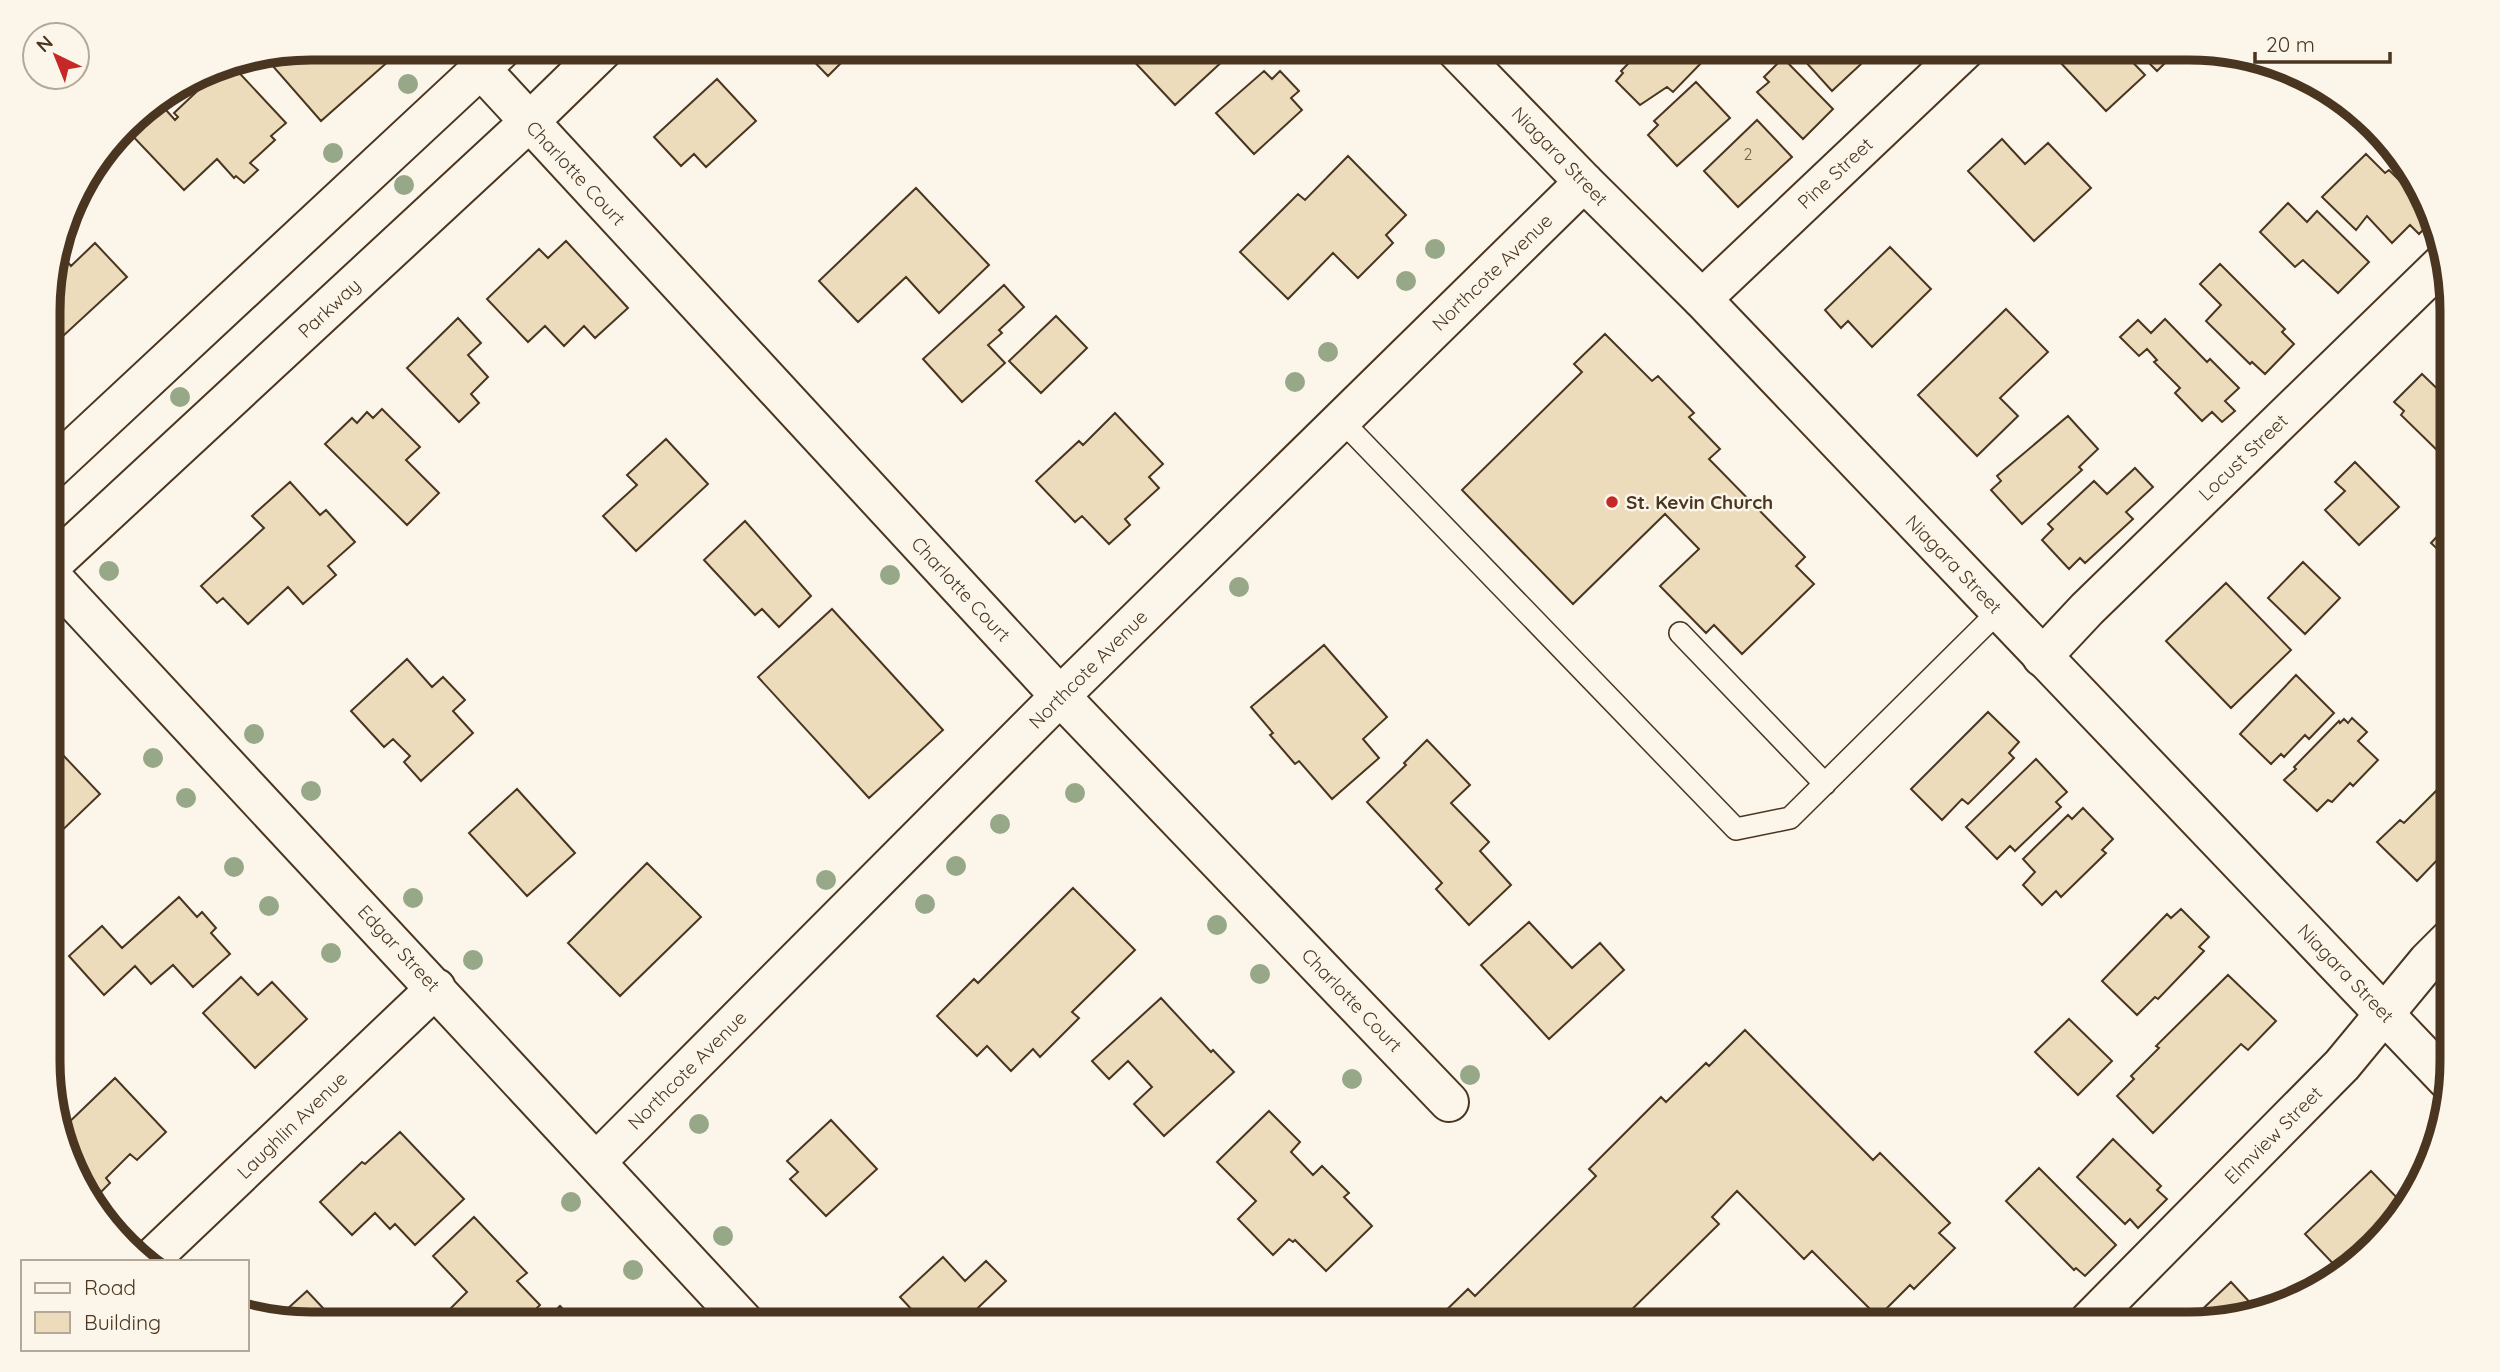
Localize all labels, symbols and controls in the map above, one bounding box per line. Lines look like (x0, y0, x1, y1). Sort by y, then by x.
north arrow (21, 21, 91, 91)
scale bar (2255, 21, 2390, 65)
text: N (31, 30, 58, 57)
text: 20 m (2266, 31, 2315, 57)
street label: Niagara Street (1507, 101, 1613, 211)
street label: Charlotte Court (521, 116, 631, 230)
street label: Pine Street (1792, 132, 1878, 214)
house number: 2 (1744, 144, 1753, 164)
street label: Northcote Avenue (1427, 208, 1557, 336)
street label: Parkway (293, 273, 365, 343)
street label: Locust Street (2193, 409, 2293, 505)
place label: St. Kevin Church (1626, 490, 1773, 514)
marker: St. Kevin Church (1604, 494, 1620, 510)
street label: Niagara Street (1901, 509, 2007, 619)
street label: Charlotte Court (906, 532, 1016, 646)
street label: Northcote Avenue (1023, 604, 1153, 734)
street label: Edgar Street (353, 900, 445, 996)
street label: Niagara Street (2293, 918, 2399, 1028)
street label: Charlotte Court (1297, 943, 1407, 1057)
street label: Northcote Avenue (622, 1005, 752, 1135)
street label: Laughlin Avenue (232, 1066, 352, 1184)
street label: Elmview Street (2219, 1081, 2327, 1189)
legend (21, 1260, 248, 1351)
text: Road (84, 1274, 136, 1300)
text: Building (84, 1309, 161, 1335)

